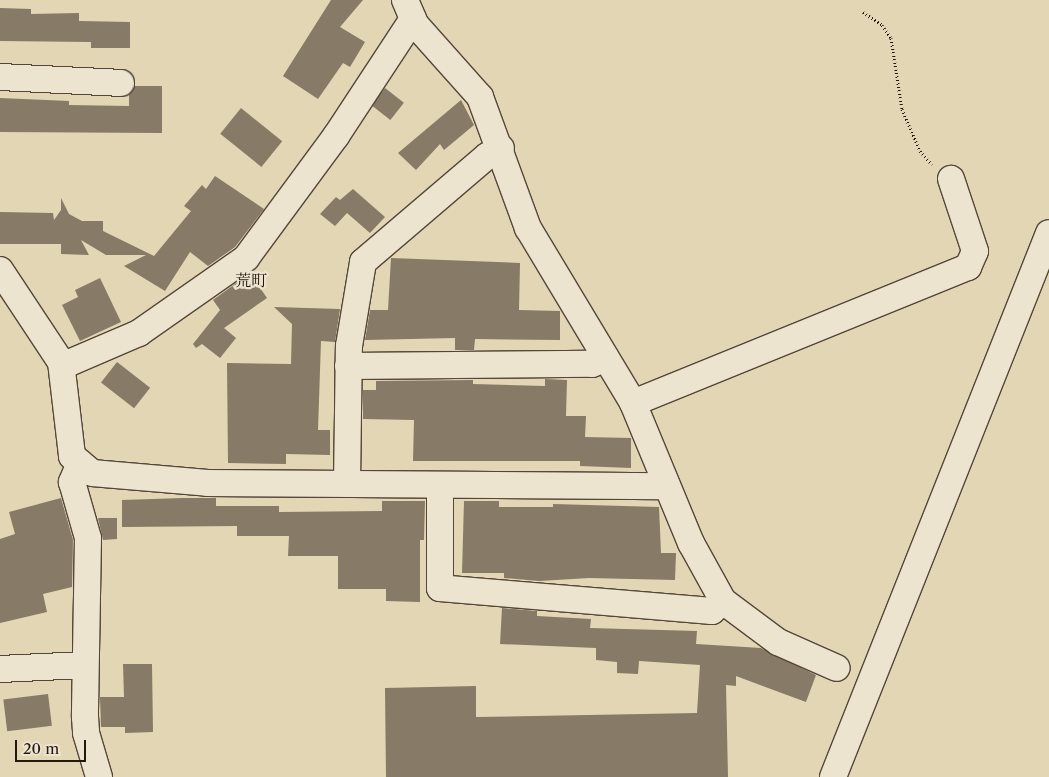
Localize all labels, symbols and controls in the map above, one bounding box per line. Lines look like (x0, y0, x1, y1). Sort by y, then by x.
district label: 荒町 (235, 270, 267, 290)
scale bar (18, 730, 89, 762)
text: 20 m (23, 739, 59, 758)

